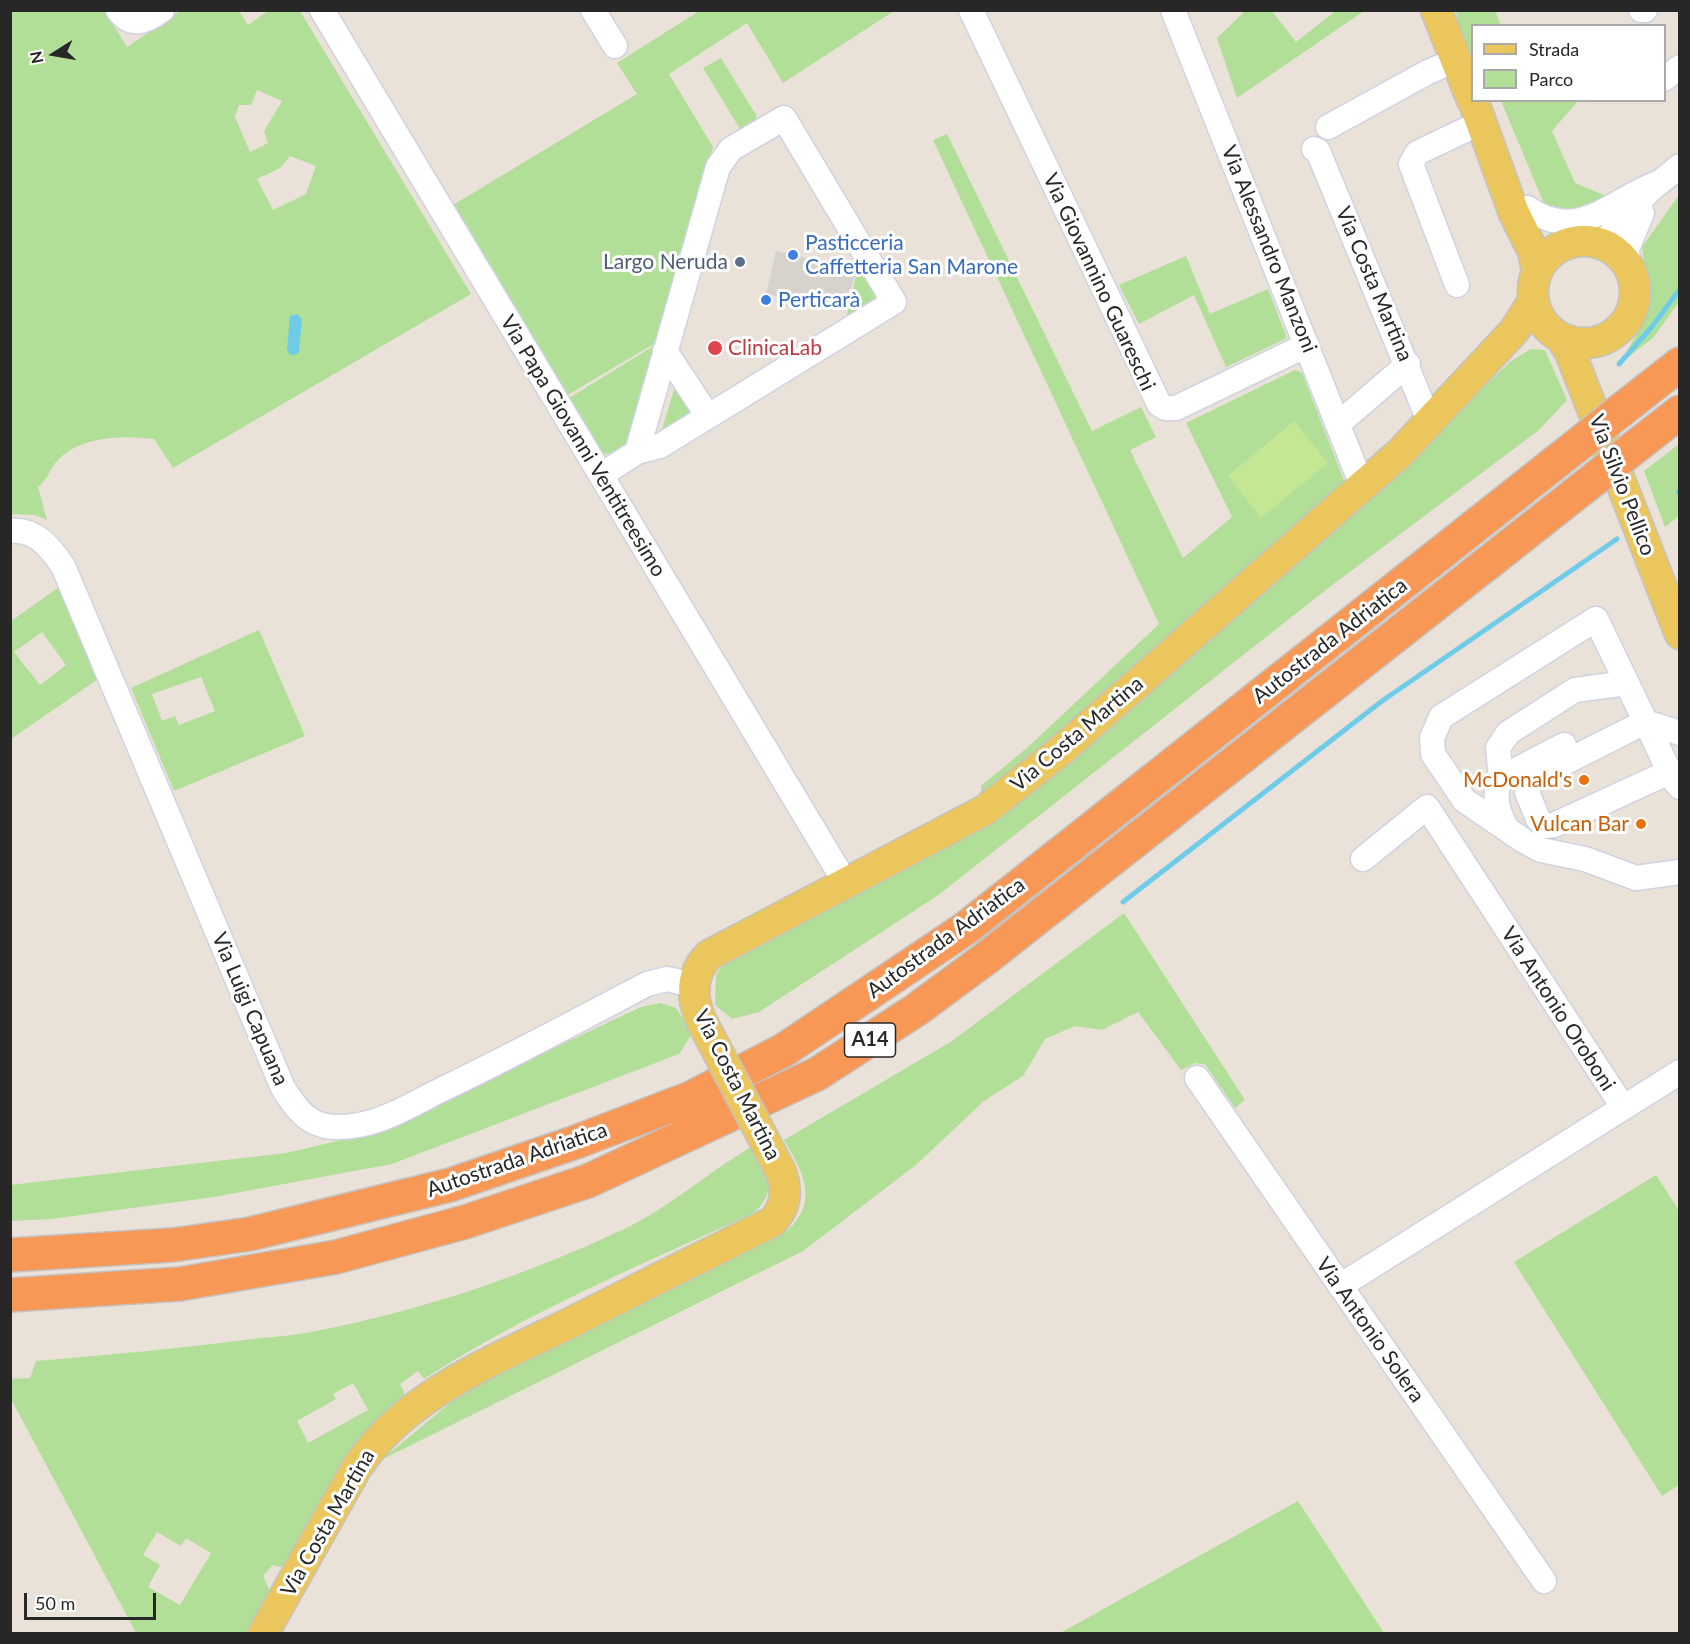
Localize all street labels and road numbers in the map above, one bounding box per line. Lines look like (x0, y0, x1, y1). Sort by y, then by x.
street label: Via Alessandro Manzoni (1216, 142, 1322, 356)
street label: Via Giovannino Guareschi (1038, 169, 1160, 395)
street label: Via Costa Martina (1330, 203, 1418, 365)
street label: Via Papa Giovanni Ventitreesimo (495, 311, 671, 581)
street label: Via Silvio Pellico (1583, 411, 1661, 559)
street label: Autostrada Adriatica (1248, 573, 1412, 709)
street label: Via Costa Martina (1005, 671, 1149, 797)
street label: Autostrada Adriatica (862, 872, 1030, 1004)
street label: Via Antonio Oroboni (1496, 922, 1620, 1096)
street label: Via Luigi Capuana (206, 929, 294, 1089)
street label: Via Costa Martina (688, 1006, 786, 1164)
road number: A14 (844, 1023, 896, 1057)
street label: Autostrada Adriatica (423, 1117, 611, 1203)
street label: Via Antonio Solera (1311, 1253, 1429, 1407)
street label: Via Costa Martina (276, 1445, 380, 1601)

